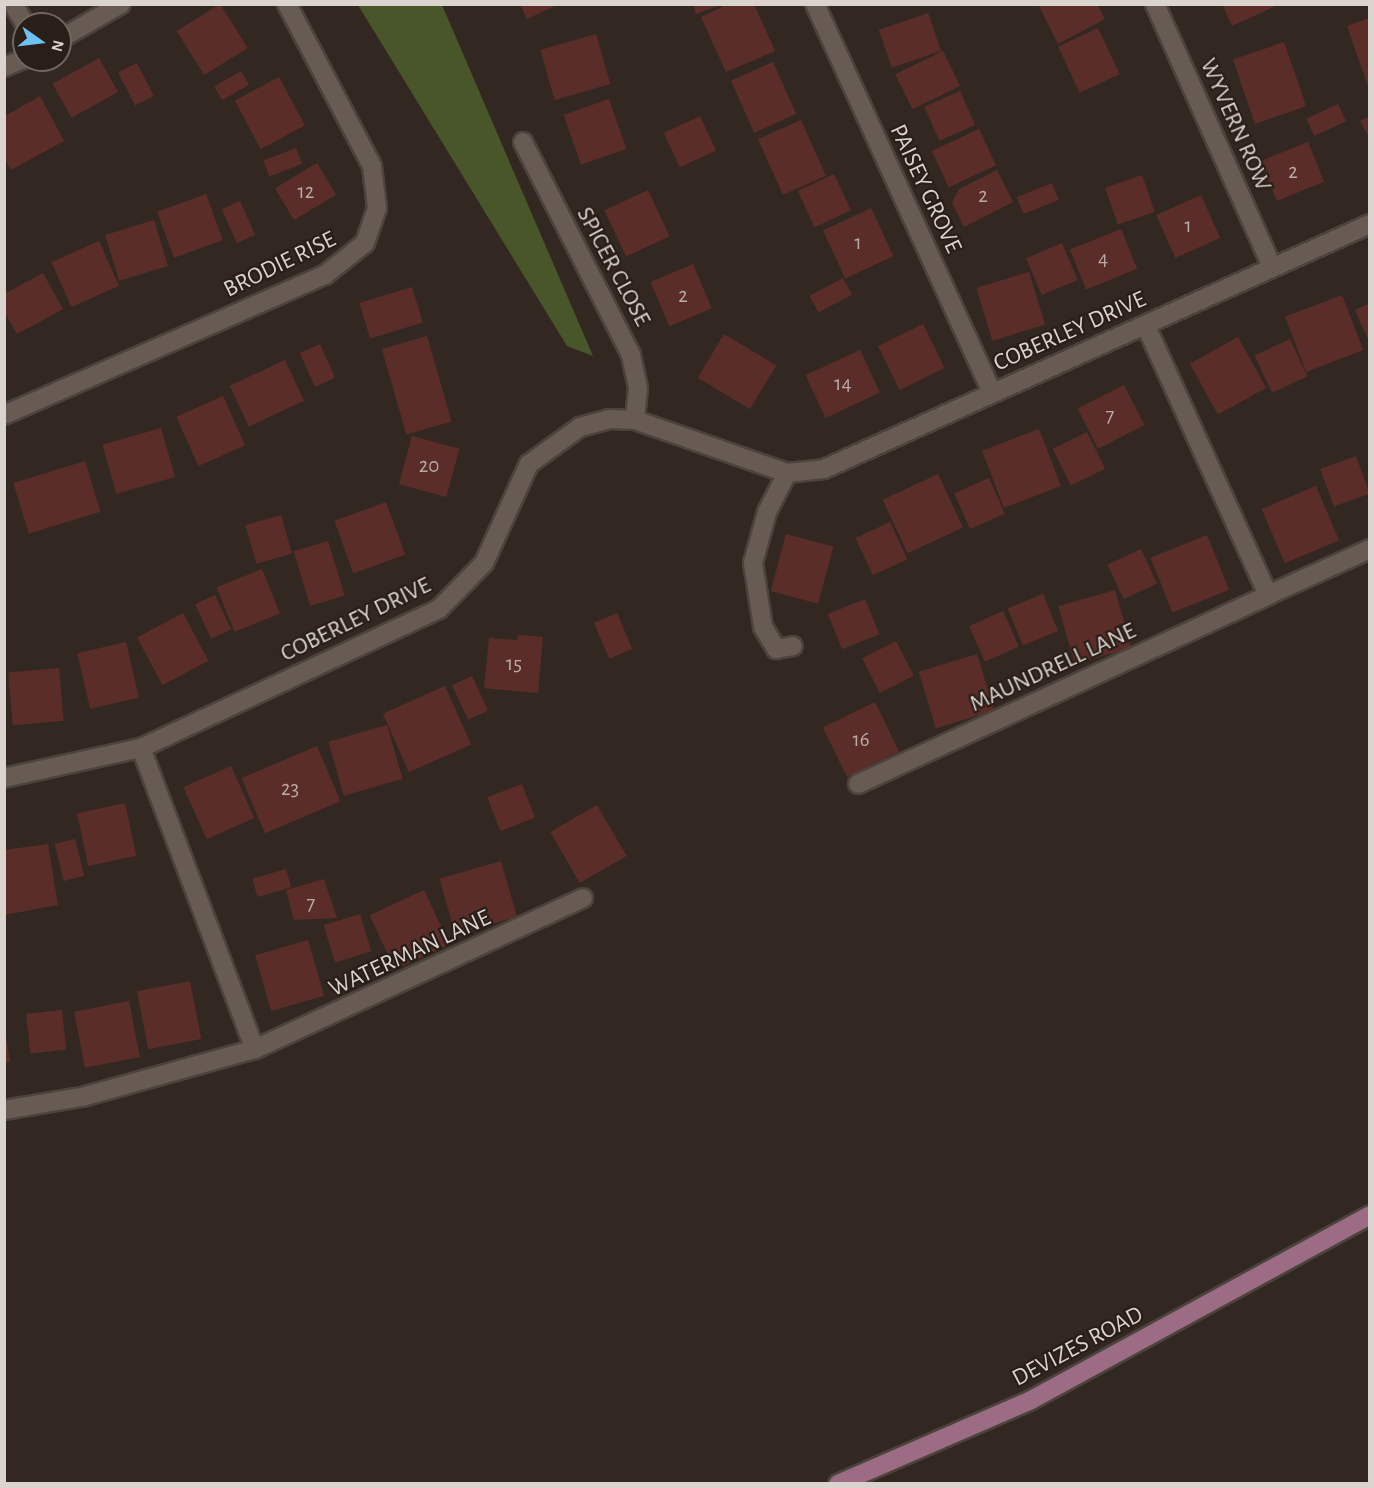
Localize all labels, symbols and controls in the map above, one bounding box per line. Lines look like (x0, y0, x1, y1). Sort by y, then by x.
north arrow (12, 12, 72, 72)
text: N (48, 39, 67, 53)
street label: WYVERN ROW (1193, 54, 1277, 196)
street label: PAISEY GROVE (883, 120, 967, 258)
house number: 2 (1288, 159, 1298, 185)
house number: 12 (298, 179, 314, 205)
house number: 2 (978, 183, 988, 209)
street label: SPICER CLOSE (570, 202, 656, 332)
house number: 1 (1184, 213, 1192, 239)
street label: BRODIE RISE (219, 225, 341, 305)
house number: 1 (854, 230, 862, 256)
house number: 4 (1098, 246, 1108, 272)
house number: 2 (678, 283, 688, 309)
street label: COBERLEY DRIVE (989, 286, 1151, 378)
house number: 14 (834, 371, 852, 397)
house number: 7 (1106, 403, 1114, 429)
house number: 20 (419, 453, 439, 479)
street label: COBERLEY DRIVE (276, 571, 436, 669)
street label: MAUNDRELL LANE (965, 617, 1141, 719)
house number: 15 (506, 651, 522, 677)
house number: 16 (852, 727, 870, 753)
house number: 23 (281, 776, 299, 802)
house number: 7 (307, 891, 315, 917)
street label: WATERMAN LANE (325, 904, 495, 1004)
street label: DEVIZES ROAD (1008, 1301, 1148, 1393)

